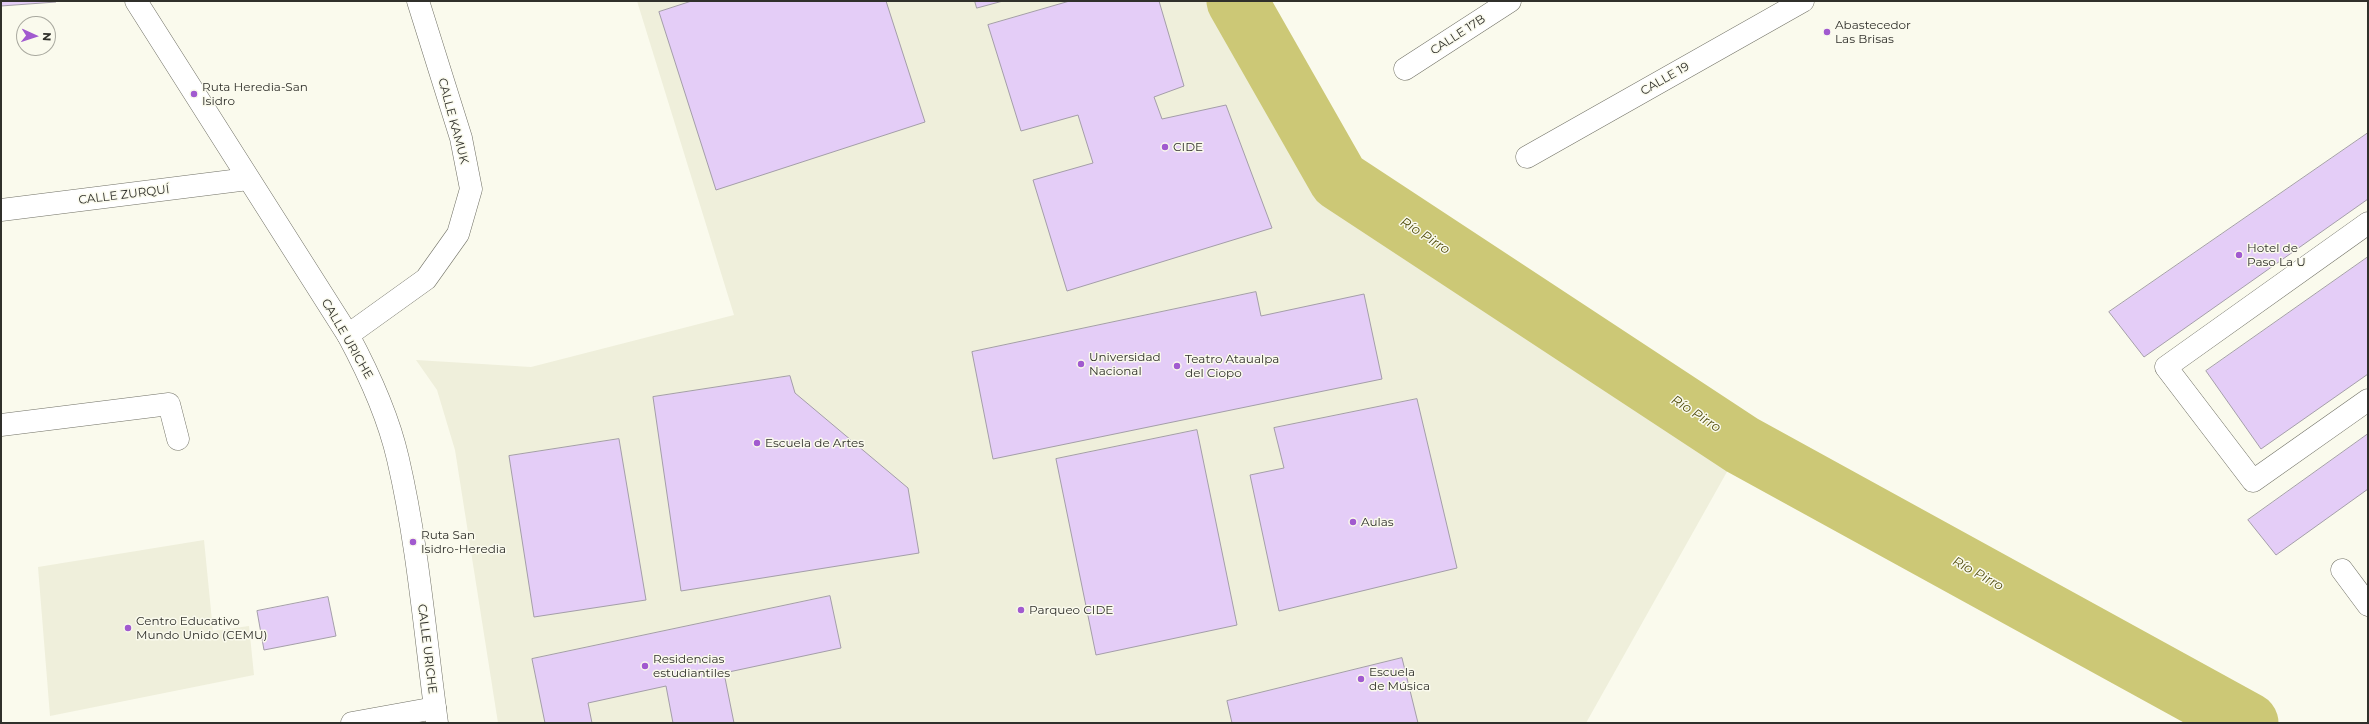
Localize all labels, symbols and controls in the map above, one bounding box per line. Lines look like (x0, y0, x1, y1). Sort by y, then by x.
street label: CALLE 17B (1428, 12, 1488, 58)
north arrow (16, 16, 56, 56)
place label: Abastecedor Las Brisas (1835, 18, 1911, 46)
marker: Abastecedor Las Brisas (1822, 27, 1832, 37)
text: N (40, 32, 54, 41)
street label: CALLE 19 (1638, 59, 1692, 99)
street label: CALLE KAMUK (435, 76, 471, 166)
place label: Ruta Heredia-San Isidro (202, 80, 308, 108)
marker: Ruta Heredia-San Isidro (189, 89, 199, 99)
place label: CIDE (1173, 140, 1203, 154)
marker: CIDE (1160, 142, 1170, 152)
street label: CALLE ZURQUÍ (78, 182, 170, 208)
water label: Río Pirro (1397, 214, 1453, 258)
place label: Hotel de Paso La U (2247, 241, 2306, 269)
marker: Hotel de Paso La U (2234, 250, 2244, 260)
street label: CALLE URICHE (318, 296, 376, 382)
place label: Universidad Nacional (1089, 350, 1161, 378)
place label: Teatro Ataualpa del Ciopo (1185, 352, 1279, 380)
marker: Universidad Nacional (1076, 359, 1086, 369)
marker: Teatro Ataualpa del Ciopo (1172, 361, 1182, 371)
water label: Río Pirro (1668, 392, 1724, 436)
place label: Escuela de Artes (765, 436, 864, 450)
marker: Escuela de Artes (752, 438, 762, 448)
place label: Aulas (1361, 515, 1394, 529)
marker: Aulas (1348, 517, 1358, 527)
place label: Ruta San Isidro-Heredia (421, 528, 506, 556)
marker: Ruta San Isidro-Heredia (408, 537, 418, 547)
water label: Río Pirro (1950, 554, 2006, 594)
street label: CALLE URICHE (414, 603, 440, 695)
place label: Parqueo CIDE (1029, 603, 1113, 617)
marker: Parqueo CIDE (1016, 605, 1026, 615)
place label: Centro Educativo Mundo Unido (CEMU) (136, 614, 267, 642)
marker: Centro Educativo Mundo Unido (CEMU) (123, 623, 133, 633)
place label: Residencias estudiantiles (653, 652, 730, 680)
marker: Residencias estudiantiles (640, 661, 650, 671)
place label: Escuela de Música (1369, 665, 1430, 693)
marker: Escuela de Música (1356, 674, 1366, 684)

